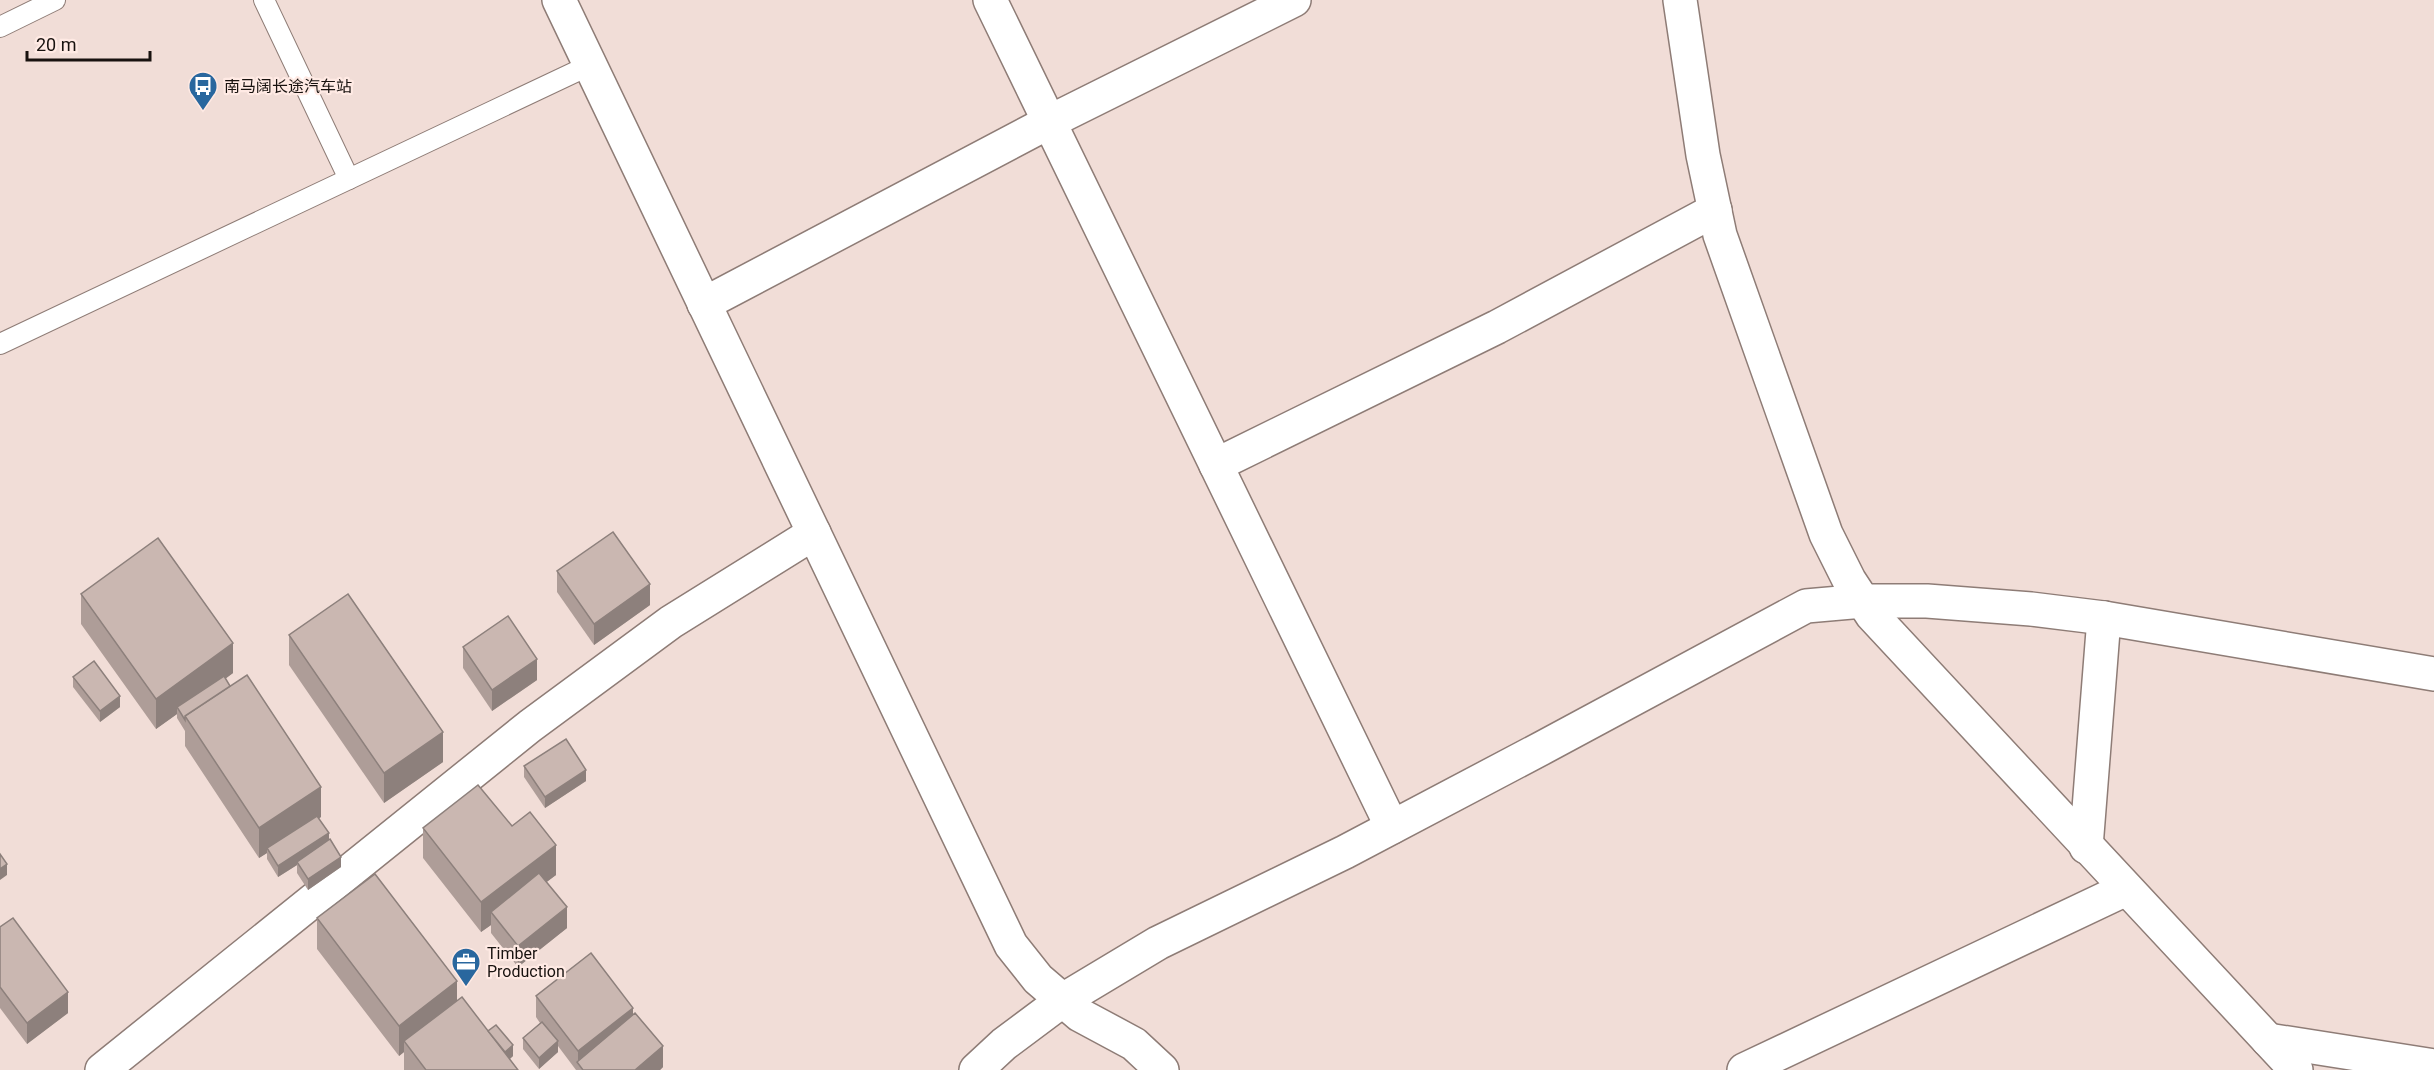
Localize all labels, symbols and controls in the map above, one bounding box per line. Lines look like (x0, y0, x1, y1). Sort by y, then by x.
scale bar (27, 24, 150, 62)
text: 20 m (36, 34, 76, 55)
bus stop icon: 南马阔长途汽车站 (187, 70, 219, 112)
place label: 南马阔长途汽车站 (224, 77, 352, 96)
place label: Timber Production (487, 944, 565, 981)
office icon: Timber Production (450, 946, 482, 988)

